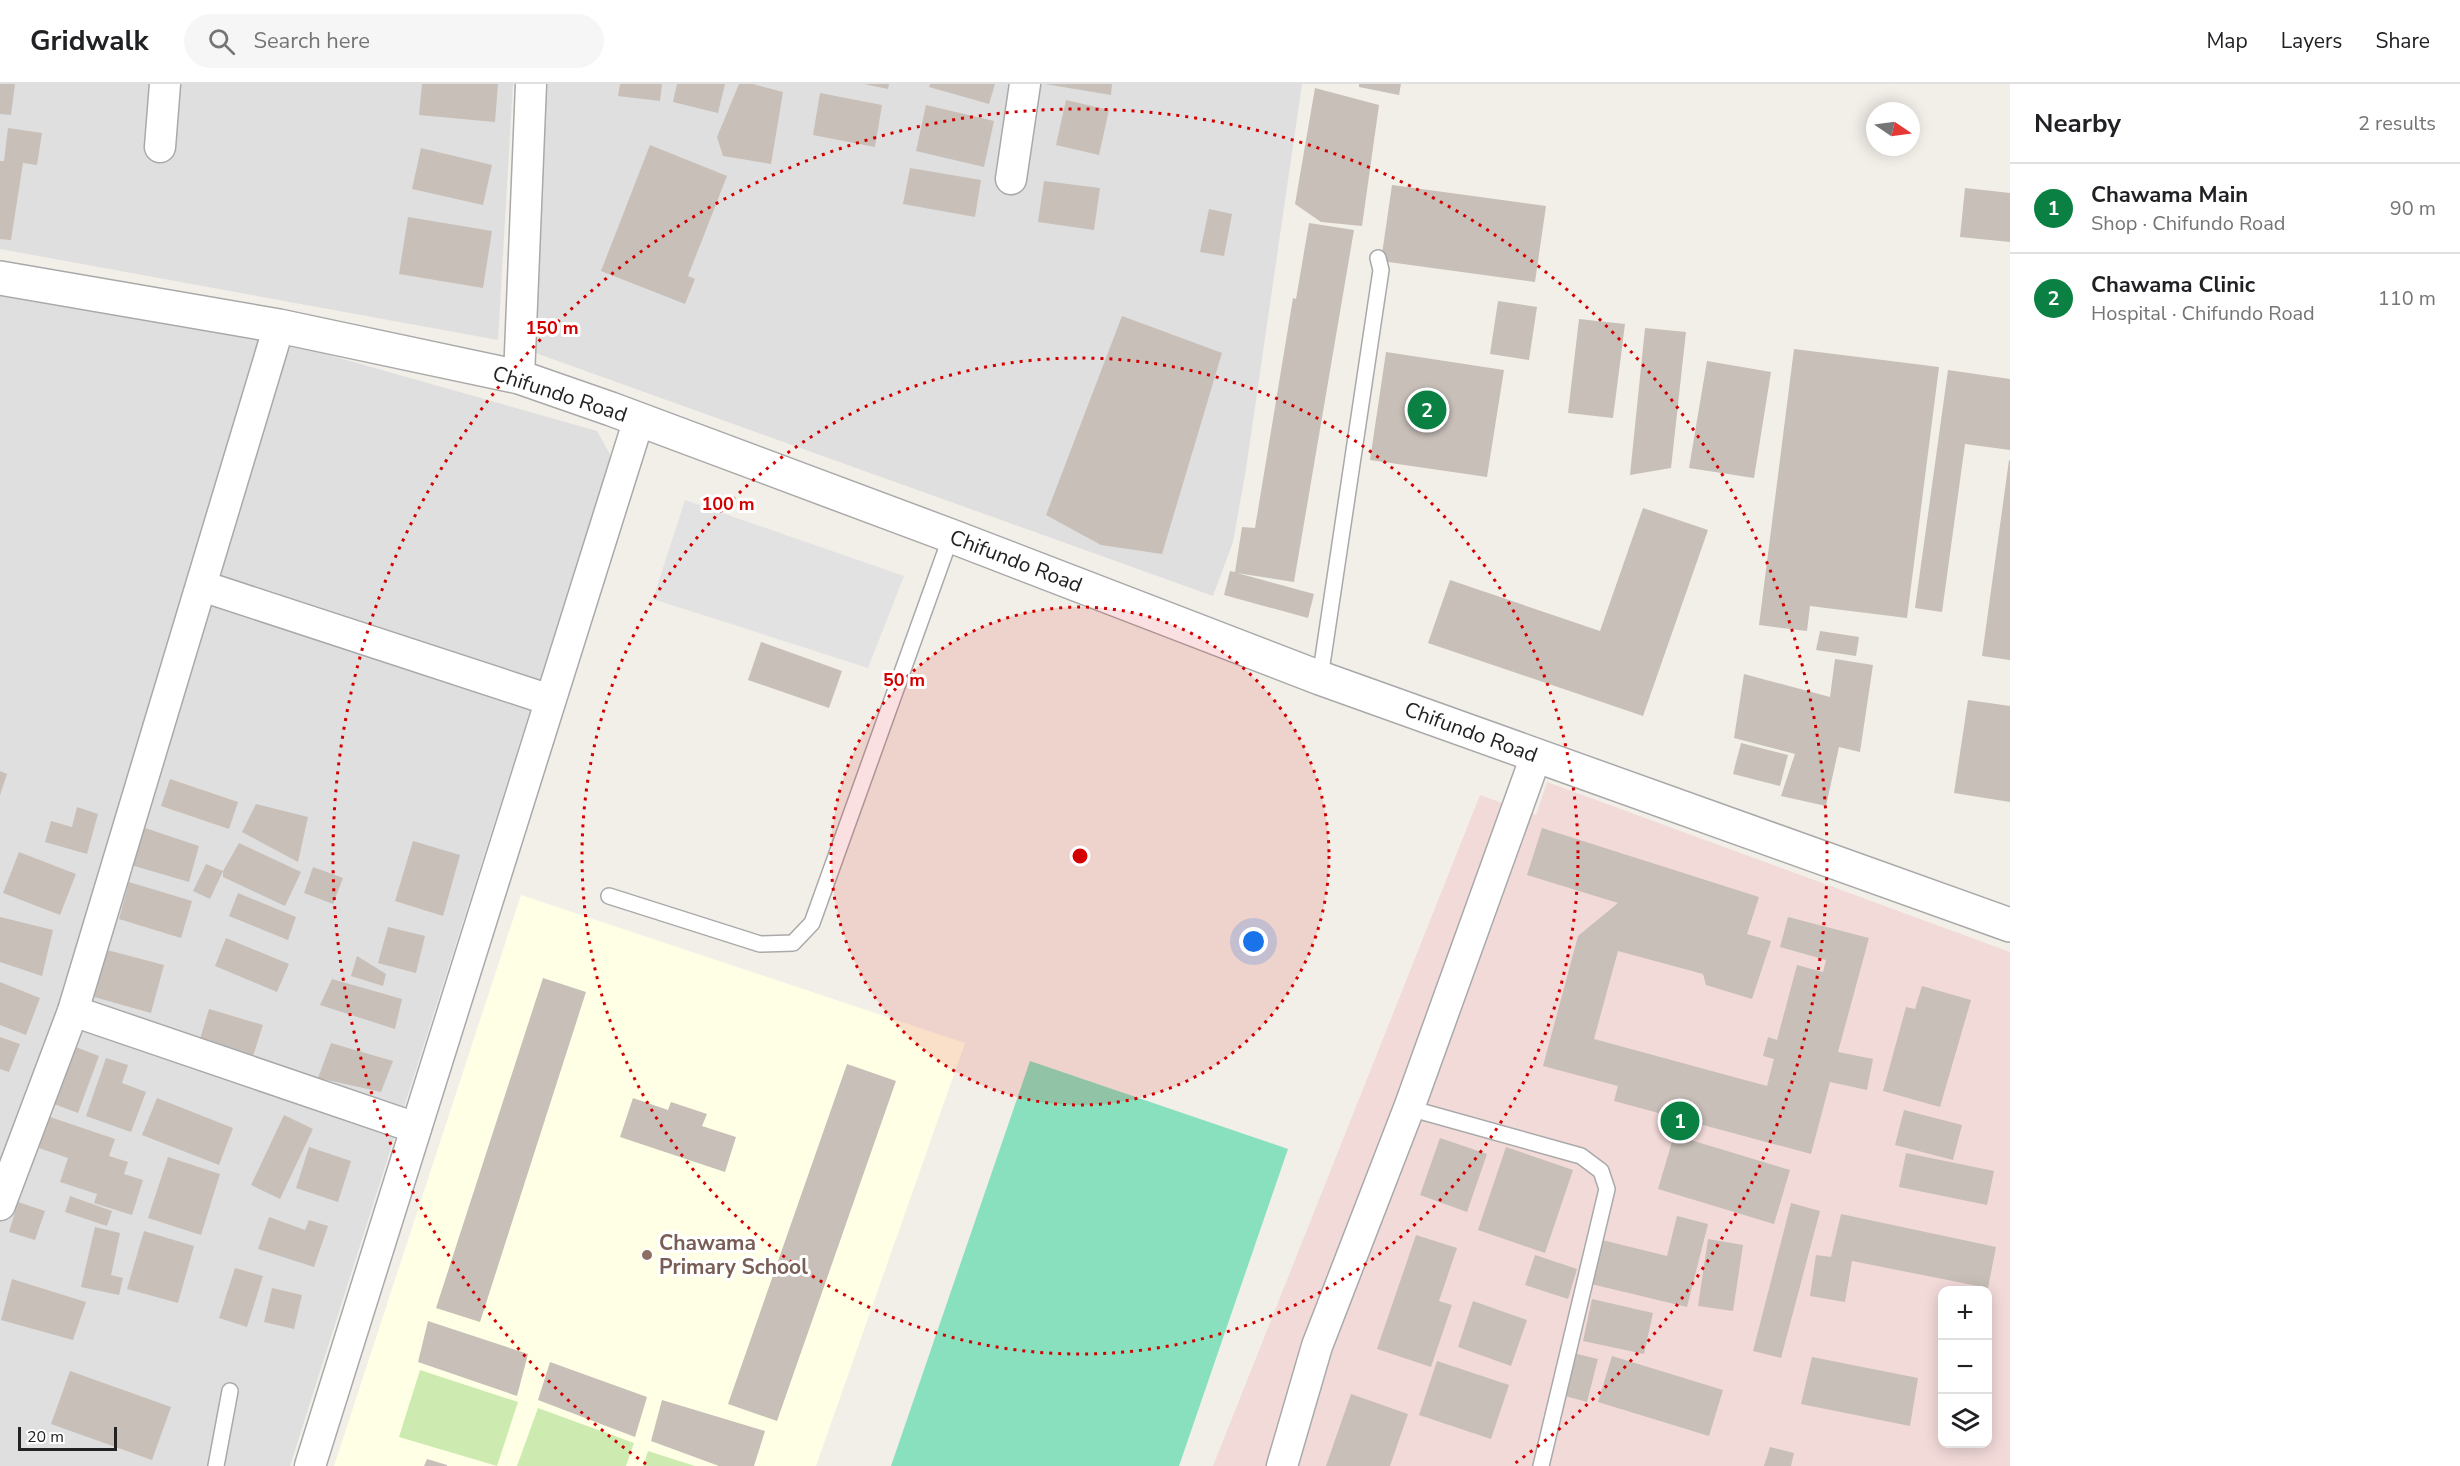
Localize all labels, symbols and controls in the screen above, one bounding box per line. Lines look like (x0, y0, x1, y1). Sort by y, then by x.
search box (184, 14, 604, 68)
text: Gridwalk (30, 22, 148, 60)
icon: search (205, 25, 238, 58)
text: Search here (253, 26, 370, 56)
text: Map (2206, 27, 2248, 55)
text: Layers (2281, 27, 2342, 55)
text: Share (2375, 27, 2430, 55)
north arrow (1866, 102, 1920, 156)
text: Nearby (2034, 106, 2121, 141)
text: 2 results (2358, 110, 2436, 137)
text: Chawama Main (2091, 180, 2248, 210)
text: 1 (2048, 195, 2060, 222)
text: 90 m (2390, 195, 2436, 222)
text: Shop · Chifundo Road (2091, 210, 2285, 237)
text: Chawama Clinic (2091, 270, 2255, 300)
text: 2 (2048, 285, 2060, 312)
text: 110 m (2378, 285, 2436, 312)
text: Hospital · Chifundo Road (2091, 300, 2315, 327)
text: 150 m (525, 316, 579, 340)
street label: Chifundo Road (489, 359, 631, 429)
pin: 2 (1408, 388, 1446, 432)
text: 100 m (701, 492, 755, 516)
street label: Chifundo Road (946, 523, 1086, 599)
text: 50 m (883, 668, 925, 692)
street label: Chifundo Road (1401, 695, 1541, 769)
centre of rings (1070, 846, 1090, 866)
your location (1239, 927, 1268, 956)
pin: 1 (1660, 1098, 1700, 1144)
place label: Chawama Primary School (659, 1229, 808, 1281)
marker: Chawama Primary School (640, 1248, 654, 1262)
map controls (1938, 1286, 1992, 1448)
button: + (1938, 1286, 1992, 1340)
button: − (1938, 1340, 1992, 1394)
button: layers (1938, 1394, 1992, 1448)
scale bar (18, 1424, 117, 1452)
text: 20 m (27, 1426, 64, 1448)

